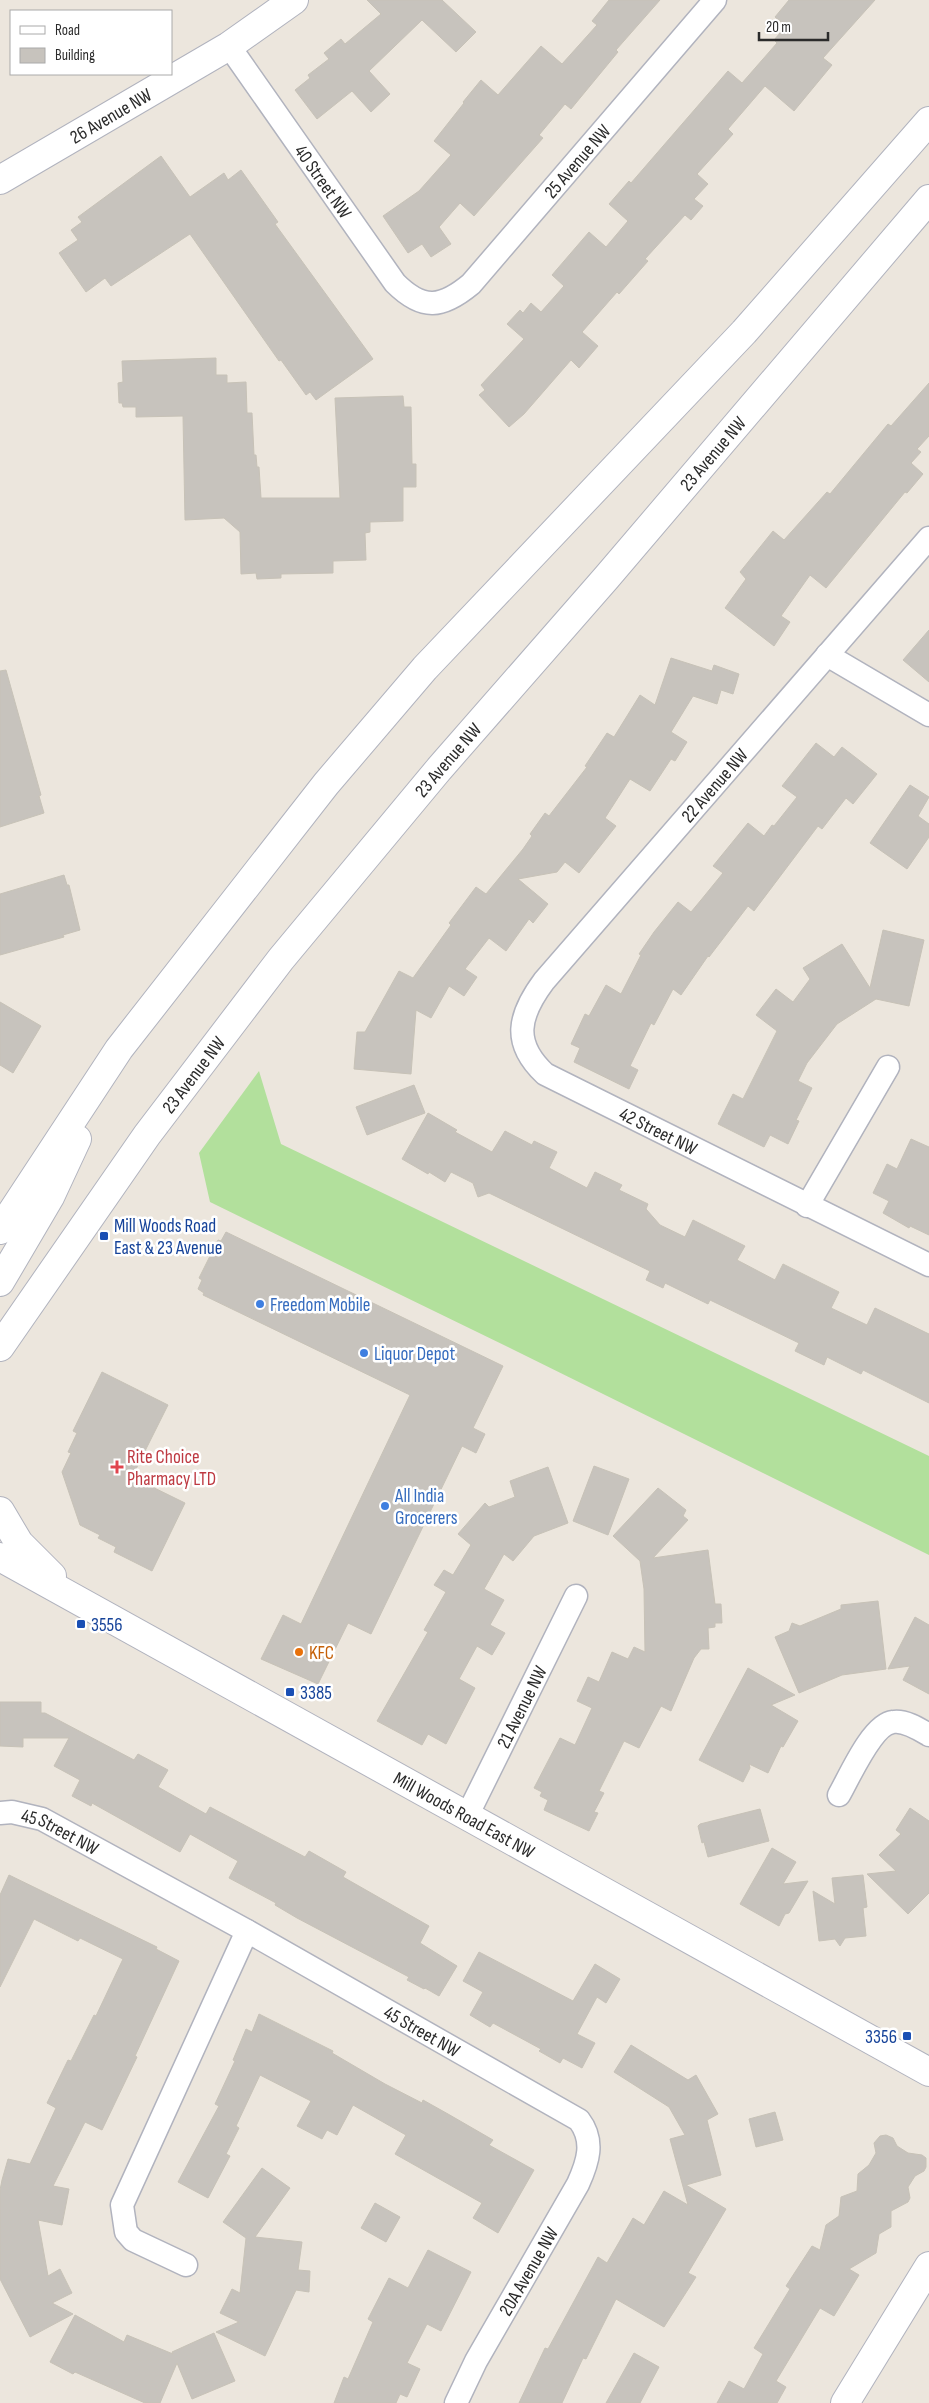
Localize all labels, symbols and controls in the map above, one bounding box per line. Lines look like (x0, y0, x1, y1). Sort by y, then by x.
legend (10, 10, 172, 75)
scale bar (759, 10, 828, 42)
text: 20 m (766, 18, 791, 37)
text: Road (55, 21, 80, 40)
text: Building (55, 46, 95, 65)
street label: 26 Avenue NW (66, 83, 157, 149)
street label: 25 Avenue NW (540, 120, 616, 203)
street label: 40 Street NW (289, 141, 357, 224)
street label: 23 Avenue NW (675, 412, 752, 496)
street label: 23 Avenue NW (411, 718, 487, 802)
street label: 22 Avenue NW (677, 744, 754, 828)
street label: 23 Avenue NW (158, 1032, 231, 1118)
street label: 42 Street NW (615, 1103, 701, 1161)
place label: Mill Woods Road East & 23 Avenue (114, 1215, 222, 1260)
marker: Mill Woods Road East & 23 Avenue (98, 1230, 110, 1242)
place label: Freedom Mobile (270, 1294, 370, 1317)
marker: Freedom Mobile (254, 1298, 266, 1310)
place label: Liquor Depot (374, 1343, 456, 1366)
marker: Liquor Depot (358, 1347, 370, 1359)
place label: Rite Choice Pharmacy LTD (127, 1446, 216, 1491)
marker: Rite Choice Pharmacy LTD (111, 1461, 123, 1473)
place label: All India Grocerers (394, 1485, 458, 1530)
marker: All India Grocerers (379, 1500, 391, 1512)
place label: 3556 (91, 1614, 123, 1637)
marker: 3556 (75, 1618, 87, 1630)
place label: KFC (309, 1642, 334, 1665)
marker: KFC (293, 1646, 305, 1658)
street label: 21 Avenue NW (492, 1662, 553, 1752)
place label: 3385 (300, 1682, 332, 1705)
marker: 3385 (284, 1686, 296, 1698)
street label: Mill Woods Road East NW (389, 1767, 539, 1864)
street label: 45 Street NW (19, 1805, 103, 1861)
street label: 45 Street NW (379, 2001, 464, 2063)
place label: 3356 (865, 2026, 897, 2049)
marker: 3356 (901, 2030, 913, 2042)
street label: 20A Avenue NW (495, 2223, 564, 2320)

